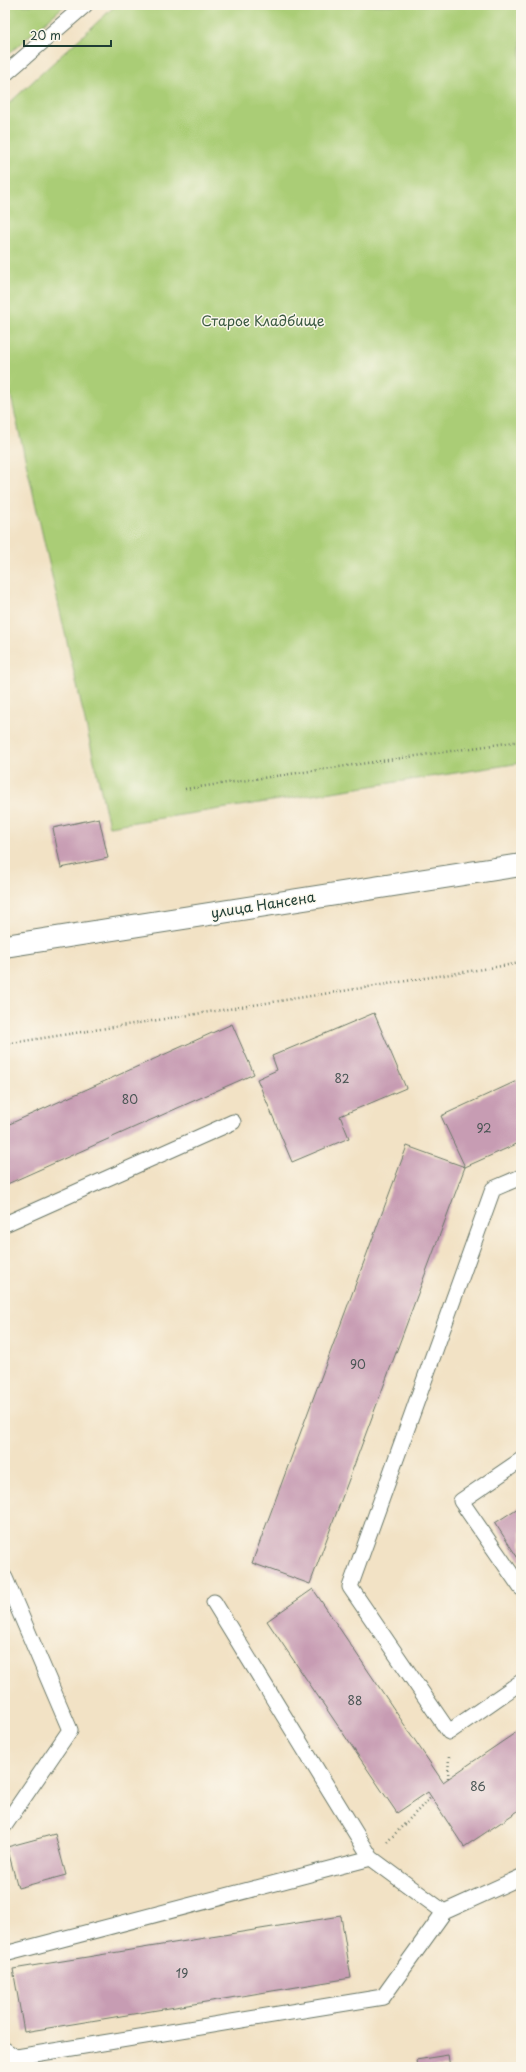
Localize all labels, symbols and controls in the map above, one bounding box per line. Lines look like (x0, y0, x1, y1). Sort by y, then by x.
scale bar (24, 22, 111, 48)
text: 20 m (30, 26, 61, 44)
park label: Старое Кладбище (201, 310, 325, 331)
street label: улица Нансена (209, 886, 317, 923)
house number: 82 (335, 1069, 350, 1087)
house number: 80 (122, 1090, 138, 1108)
house number: 92 (476, 1119, 492, 1137)
house number: 90 (350, 1355, 366, 1373)
house number: 88 (348, 1691, 362, 1709)
house number: 86 (470, 1777, 486, 1795)
house number: 19 (176, 1964, 188, 1982)

